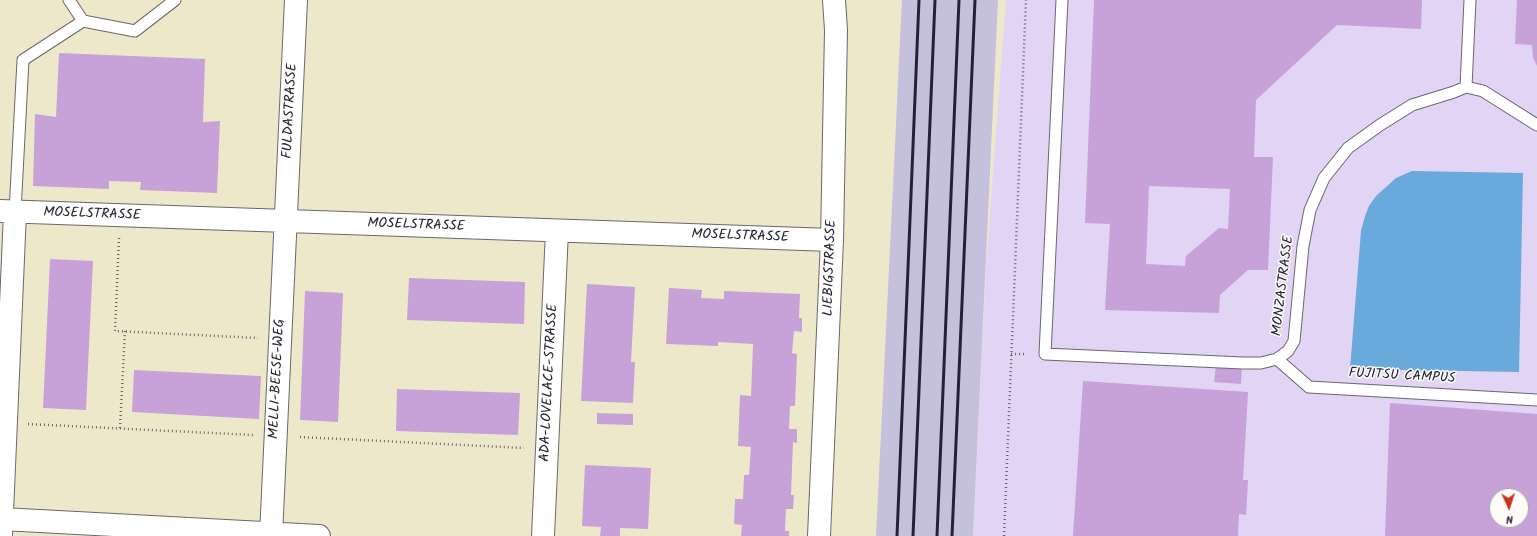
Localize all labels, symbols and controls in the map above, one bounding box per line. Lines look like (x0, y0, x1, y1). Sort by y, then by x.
street label: FULDASTRASSE (280, 63, 302, 159)
street label: MOSELSTRASSE (43, 205, 141, 225)
street label: MOSELSTRASSE (367, 216, 465, 236)
street label: LIEBIGSTRASSE (821, 219, 841, 317)
street label: MOSELSTRASSE (691, 227, 789, 247)
street label: MONZASTRASSE (1270, 235, 1298, 337)
street label: ADA-LOVELACE-STRASSE (537, 304, 563, 462)
street label: MELLI-BEESE-WEG (266, 318, 290, 440)
street label: FUJITSU CAMPUS (1348, 366, 1456, 388)
north arrow (1489, 488, 1529, 528)
text: N (1506, 510, 1514, 528)

